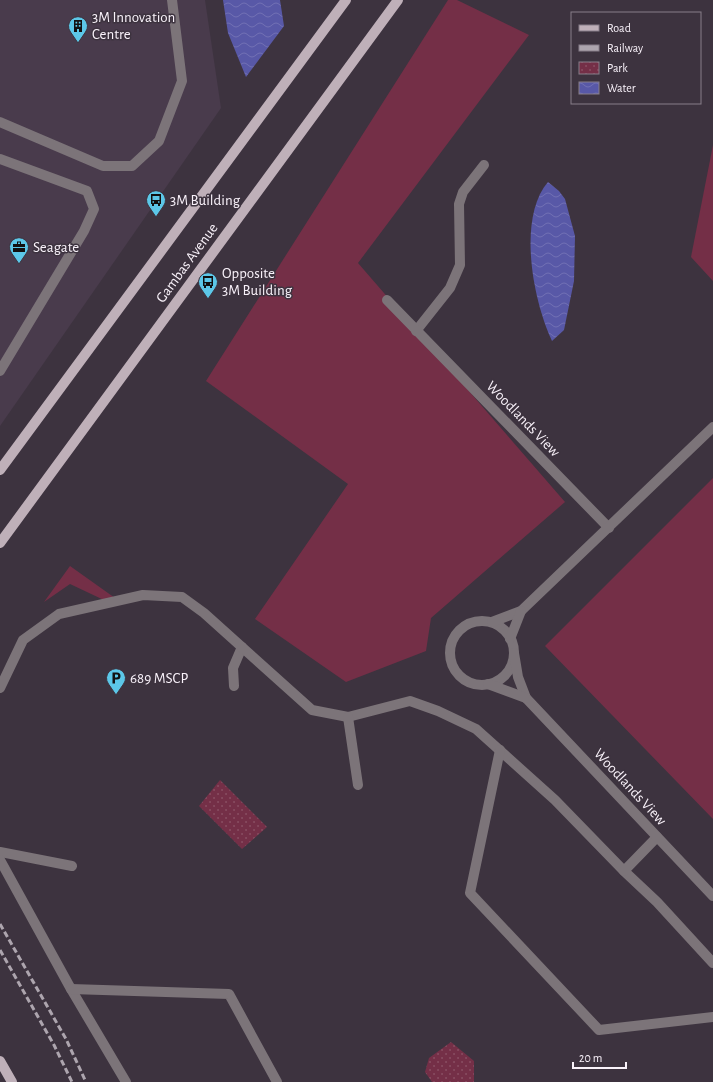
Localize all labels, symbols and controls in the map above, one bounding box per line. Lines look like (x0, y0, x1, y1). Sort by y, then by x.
place label: 3M Innovation Centre (92, 10, 175, 42)
legend (571, 12, 701, 104)
building icon: 3M Innovation Centre (67, 15, 89, 43)
text: Road (607, 22, 631, 34)
text: Railway (607, 42, 643, 55)
text: Park (607, 62, 628, 74)
text: Water (607, 82, 636, 94)
bus stop icon: 3M Building (145, 189, 167, 217)
place label: 3M Building (170, 193, 241, 208)
street label: Gambas Avenue (153, 220, 221, 305)
office icon: Seagate (8, 236, 30, 264)
place label: Seagate (33, 240, 79, 255)
place label: Opposite 3M Building (222, 266, 293, 298)
bus stop icon: Opposite 3M Building (197, 271, 219, 299)
street label: Woodlands View (483, 378, 563, 460)
parking icon: 689 MSCP (105, 667, 127, 695)
place label: 689 MSCP (130, 671, 188, 686)
street label: Woodlands View (591, 746, 669, 828)
scale bar (573, 1044, 626, 1070)
text: 20 m (579, 1052, 602, 1064)

